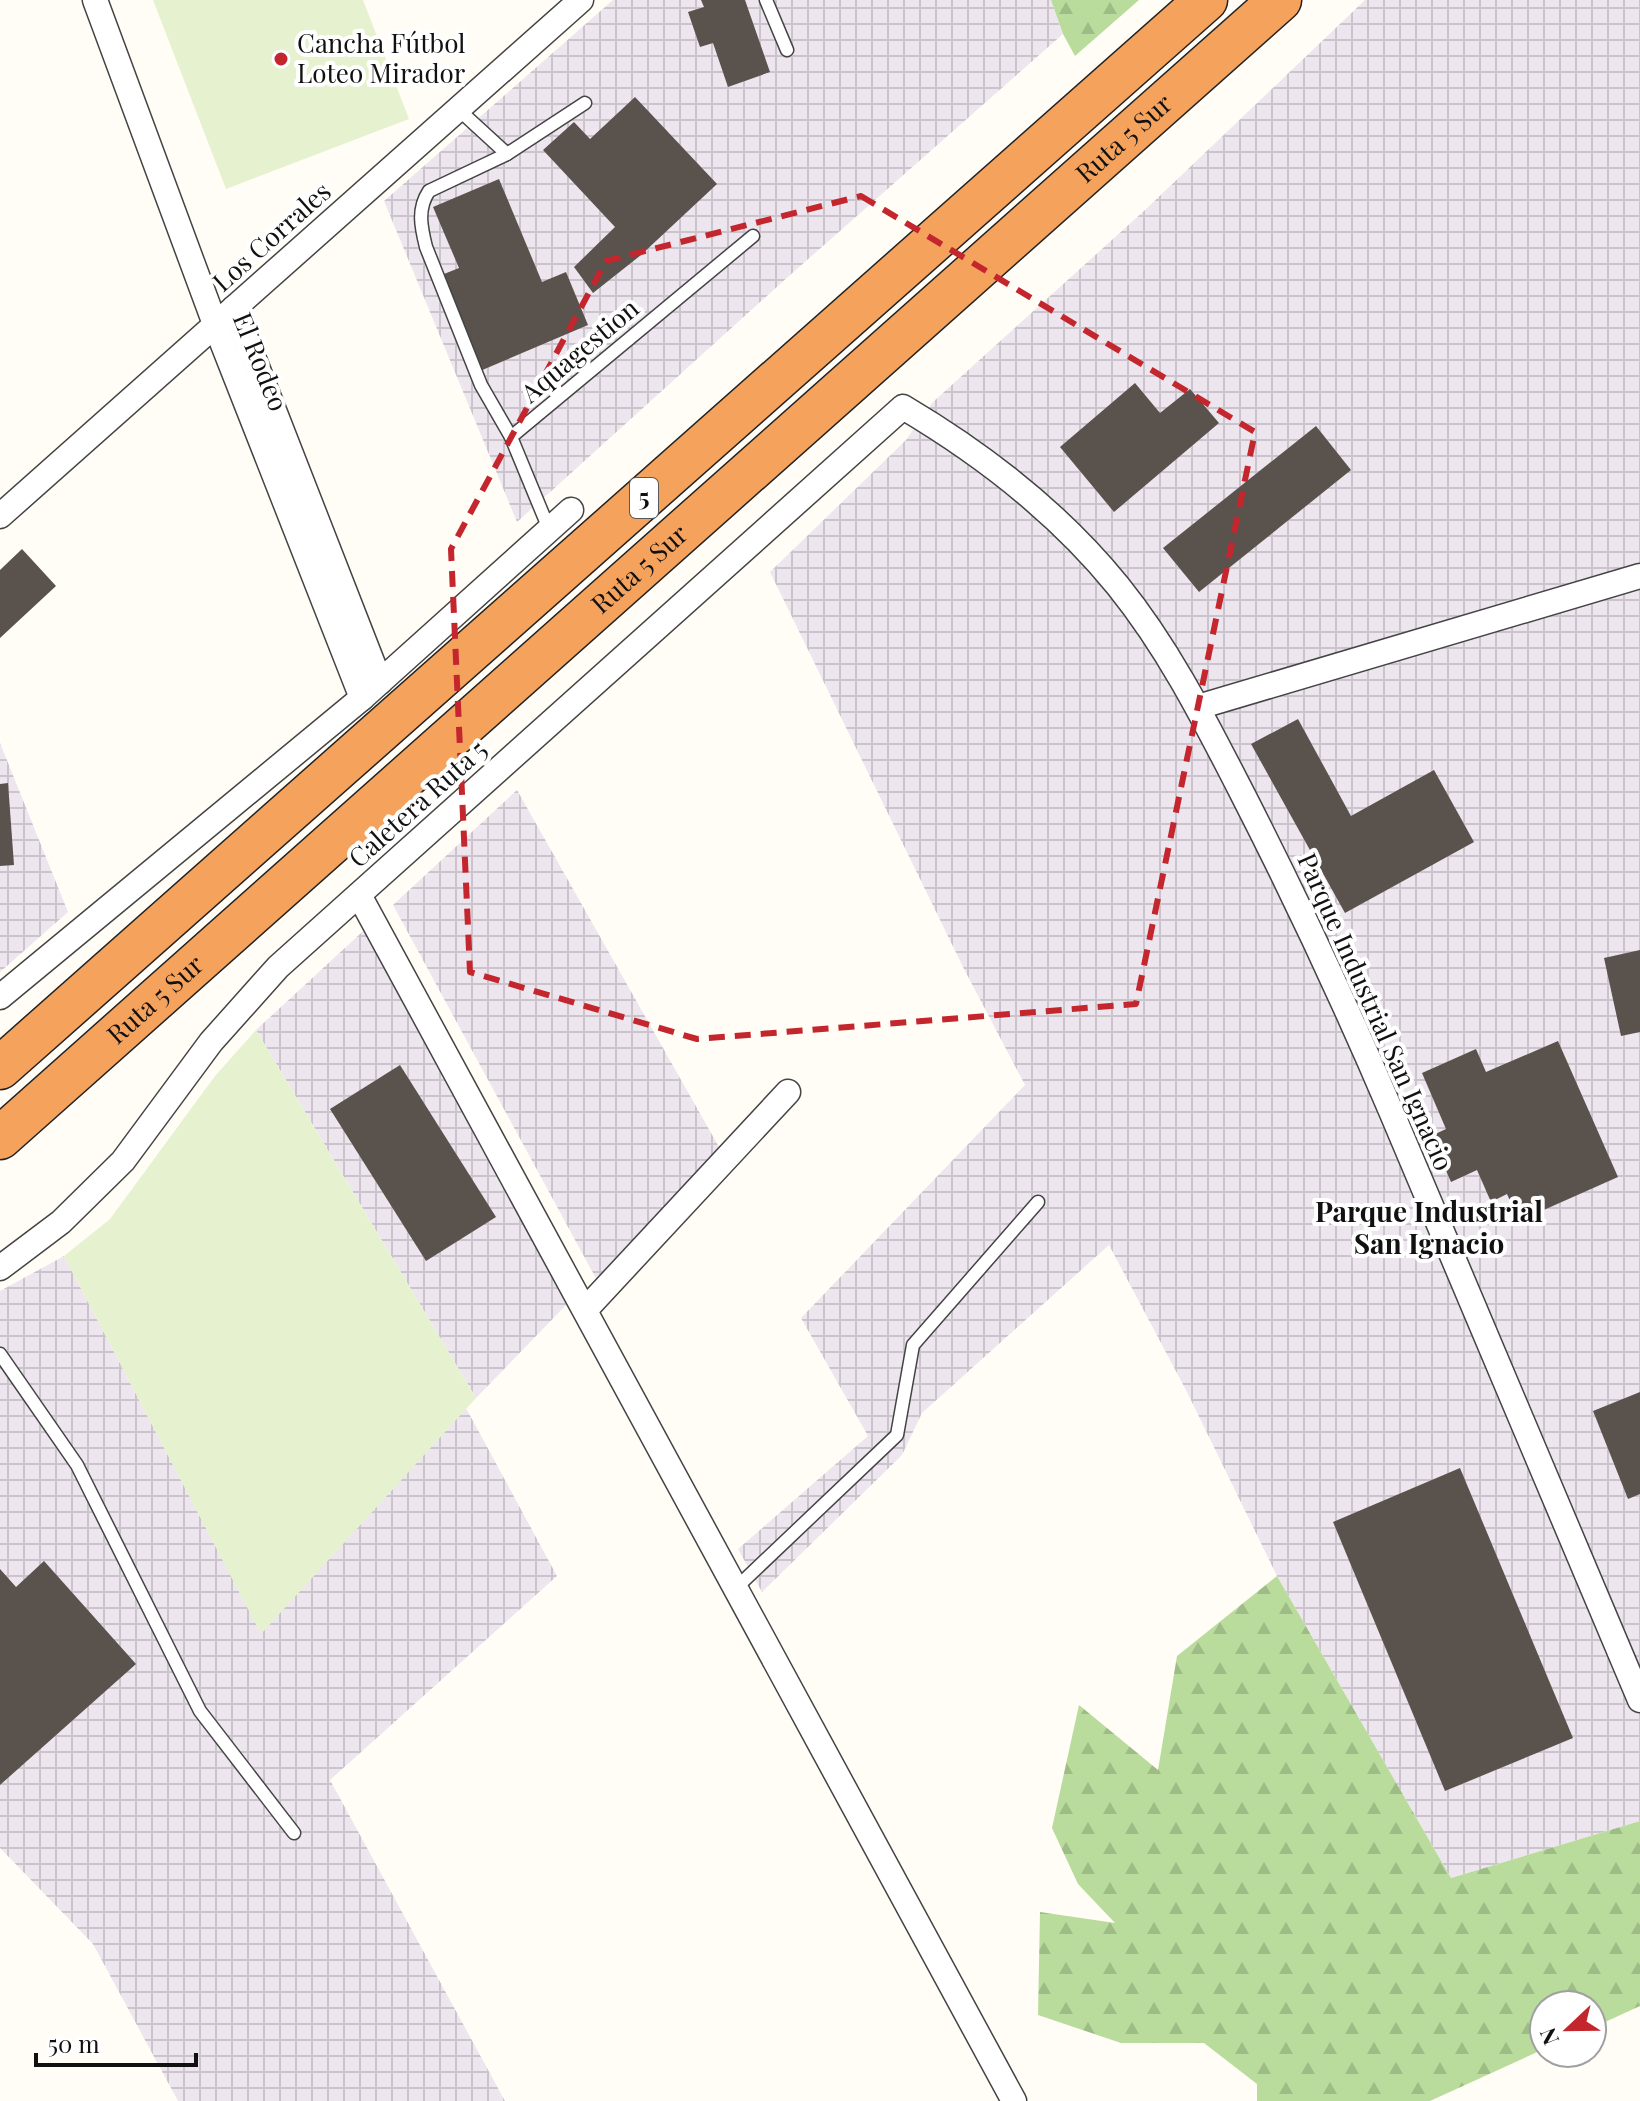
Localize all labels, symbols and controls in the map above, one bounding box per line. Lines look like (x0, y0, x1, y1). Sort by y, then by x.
place label: Cancha Fútbol Loteo Mirador (297, 25, 466, 90)
marker: Cancha Fútbol Loteo Mirador (272, 50, 290, 68)
street label: Ruta 5 Sur (1067, 85, 1179, 190)
street label: Los Corrales (204, 173, 338, 298)
street label: Aquagestion (512, 290, 646, 410)
street label: El Rodeo (226, 307, 297, 416)
road number: 5 (630, 478, 658, 518)
street label: Ruta 5 Sur (583, 516, 695, 620)
street label: Caletera Ruta 5 (340, 731, 494, 875)
street label: Parque Industrial San Ignacio (1290, 847, 1462, 1176)
street label: Ruta 5 Sur (99, 946, 210, 1051)
district label: Parque Industrial San Ignacio (1315, 1192, 1543, 1261)
north arrow (1528, 1989, 1608, 2069)
scale bar (36, 2017, 196, 2067)
text: N (1532, 2024, 1565, 2050)
text: 50 m (48, 2027, 100, 2059)

